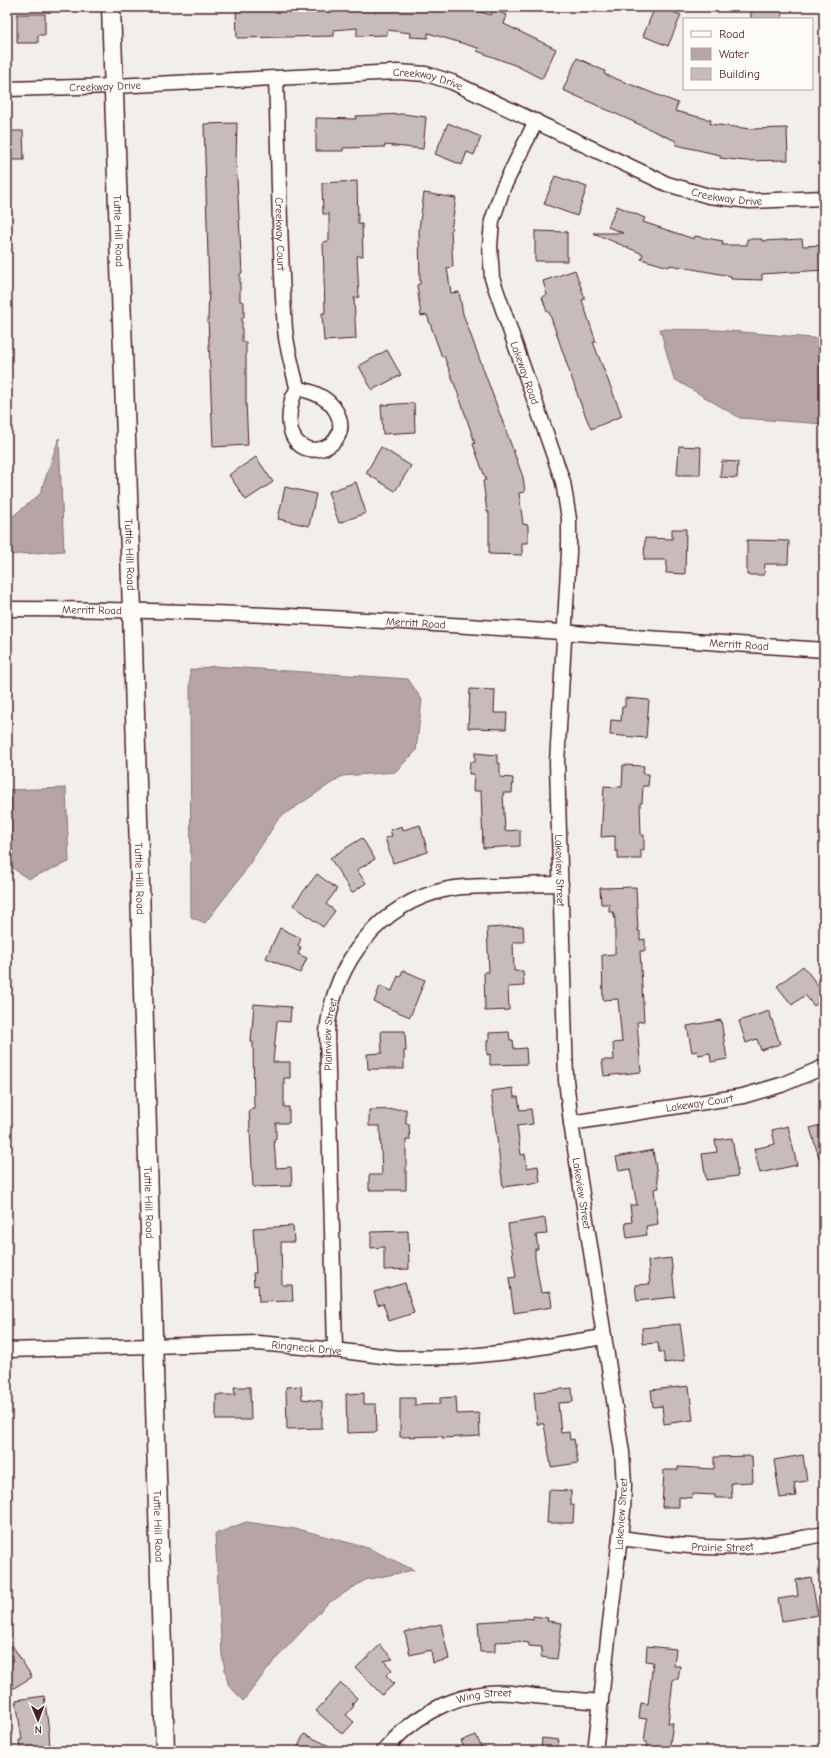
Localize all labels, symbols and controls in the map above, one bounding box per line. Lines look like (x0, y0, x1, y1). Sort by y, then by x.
legend (683, 18, 813, 90)
text: Road (719, 27, 745, 41)
text: Water (719, 47, 749, 61)
street label: Creekway Drive (392, 66, 465, 93)
text: Building (719, 67, 760, 81)
street label: Creekway Drive (69, 79, 142, 94)
street label: Creekway Drive (690, 185, 763, 208)
street label: Tuttle Hill Road (111, 195, 126, 267)
street label: Creekway Court (272, 197, 288, 272)
street label: Lakeway Road (508, 340, 542, 406)
street label: Tuttle Hill Road (122, 518, 137, 591)
street label: Merritt Road (62, 603, 122, 617)
street label: Merritt Road (385, 615, 446, 632)
street label: Merritt Road (709, 636, 769, 653)
street label: Lakeview Street (552, 834, 567, 908)
street label: Tuttle Hill Road (132, 842, 147, 915)
street label: Plainview Street (321, 996, 341, 1071)
street label: Lakeway Court (665, 1092, 735, 1115)
street label: Lakeview Street (569, 1157, 593, 1231)
street label: Tuttle Hill Road (141, 1166, 156, 1239)
street label: Ringneck Drive (271, 1338, 343, 1358)
street label: Lakeview Street (613, 1477, 631, 1550)
street label: Tuttle Hill Road (150, 1490, 166, 1563)
street label: Prairie Street (691, 1540, 755, 1554)
street label: Wing Street (455, 1686, 513, 1706)
north arrow (18, 1700, 58, 1740)
text: N (34, 1723, 42, 1736)

